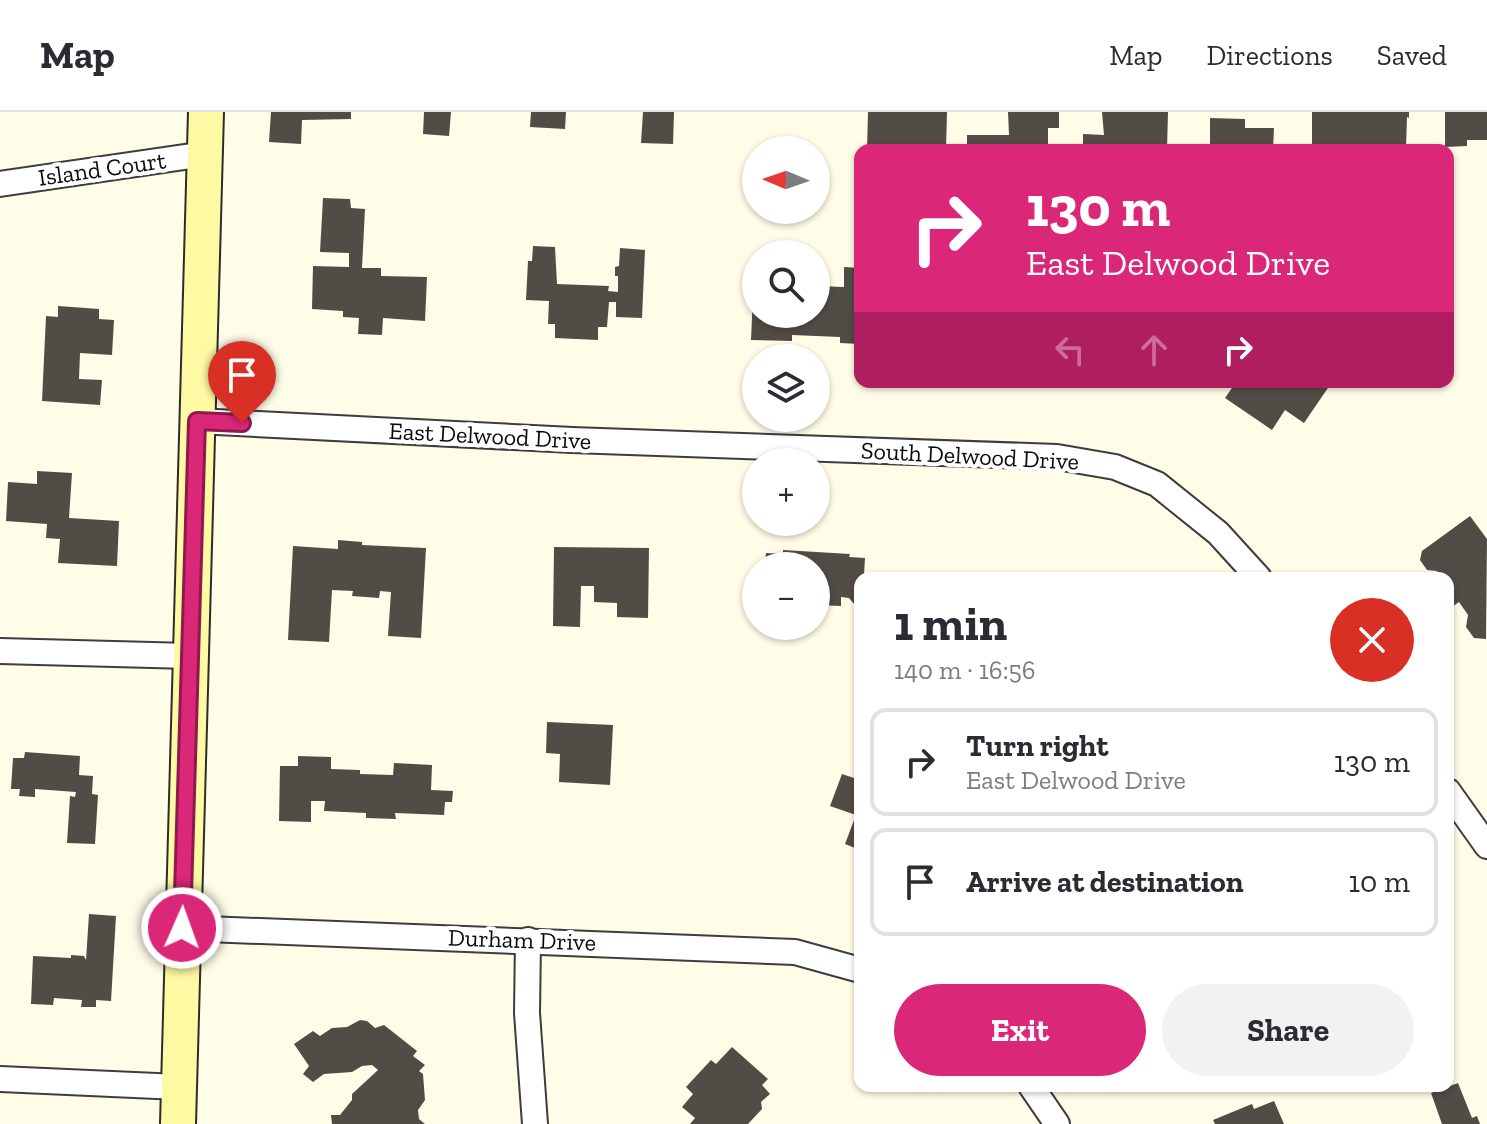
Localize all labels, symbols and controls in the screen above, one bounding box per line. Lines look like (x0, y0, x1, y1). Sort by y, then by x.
text: Map (40, 32, 115, 78)
text: Map (1109, 39, 1162, 72)
text: Directions (1206, 39, 1333, 72)
text: Saved (1377, 39, 1447, 72)
north arrow (742, 136, 830, 224)
map controls (742, 136, 830, 640)
street label: Island Court (36, 145, 168, 192)
text: 130 m (1026, 173, 1170, 240)
icon: right (894, 176, 998, 280)
button: search (742, 240, 830, 328)
text: East Delwood Drive (1026, 241, 1330, 284)
icon: left (1048, 328, 1092, 372)
icon: ahead (1132, 328, 1176, 372)
icon: right (1216, 328, 1260, 372)
pin (208, 341, 276, 423)
button: layers (742, 344, 830, 432)
icon: arrive (220, 353, 264, 397)
street label: East Delwood Drive (388, 416, 592, 455)
street label: South Delwood Drive (860, 435, 1080, 476)
button: + (742, 448, 830, 536)
button: − (742, 552, 830, 640)
text: 1 min (894, 595, 1007, 652)
button: close (1330, 598, 1414, 682)
text: 140 m · 16:56 (894, 654, 1036, 686)
text: Turn right (966, 728, 1108, 764)
icon: right (898, 740, 942, 784)
text: 130 m (1334, 744, 1410, 780)
text: East Delwood Drive (966, 764, 1186, 796)
icon: arrive (898, 860, 942, 904)
text: Arrive at destination (966, 864, 1243, 900)
text: 10 m (1348, 864, 1410, 900)
position arrow (140, 886, 224, 970)
street label: Durham Drive (448, 922, 596, 957)
button: Exit (894, 984, 1146, 1076)
button: Share (1162, 984, 1414, 1076)

